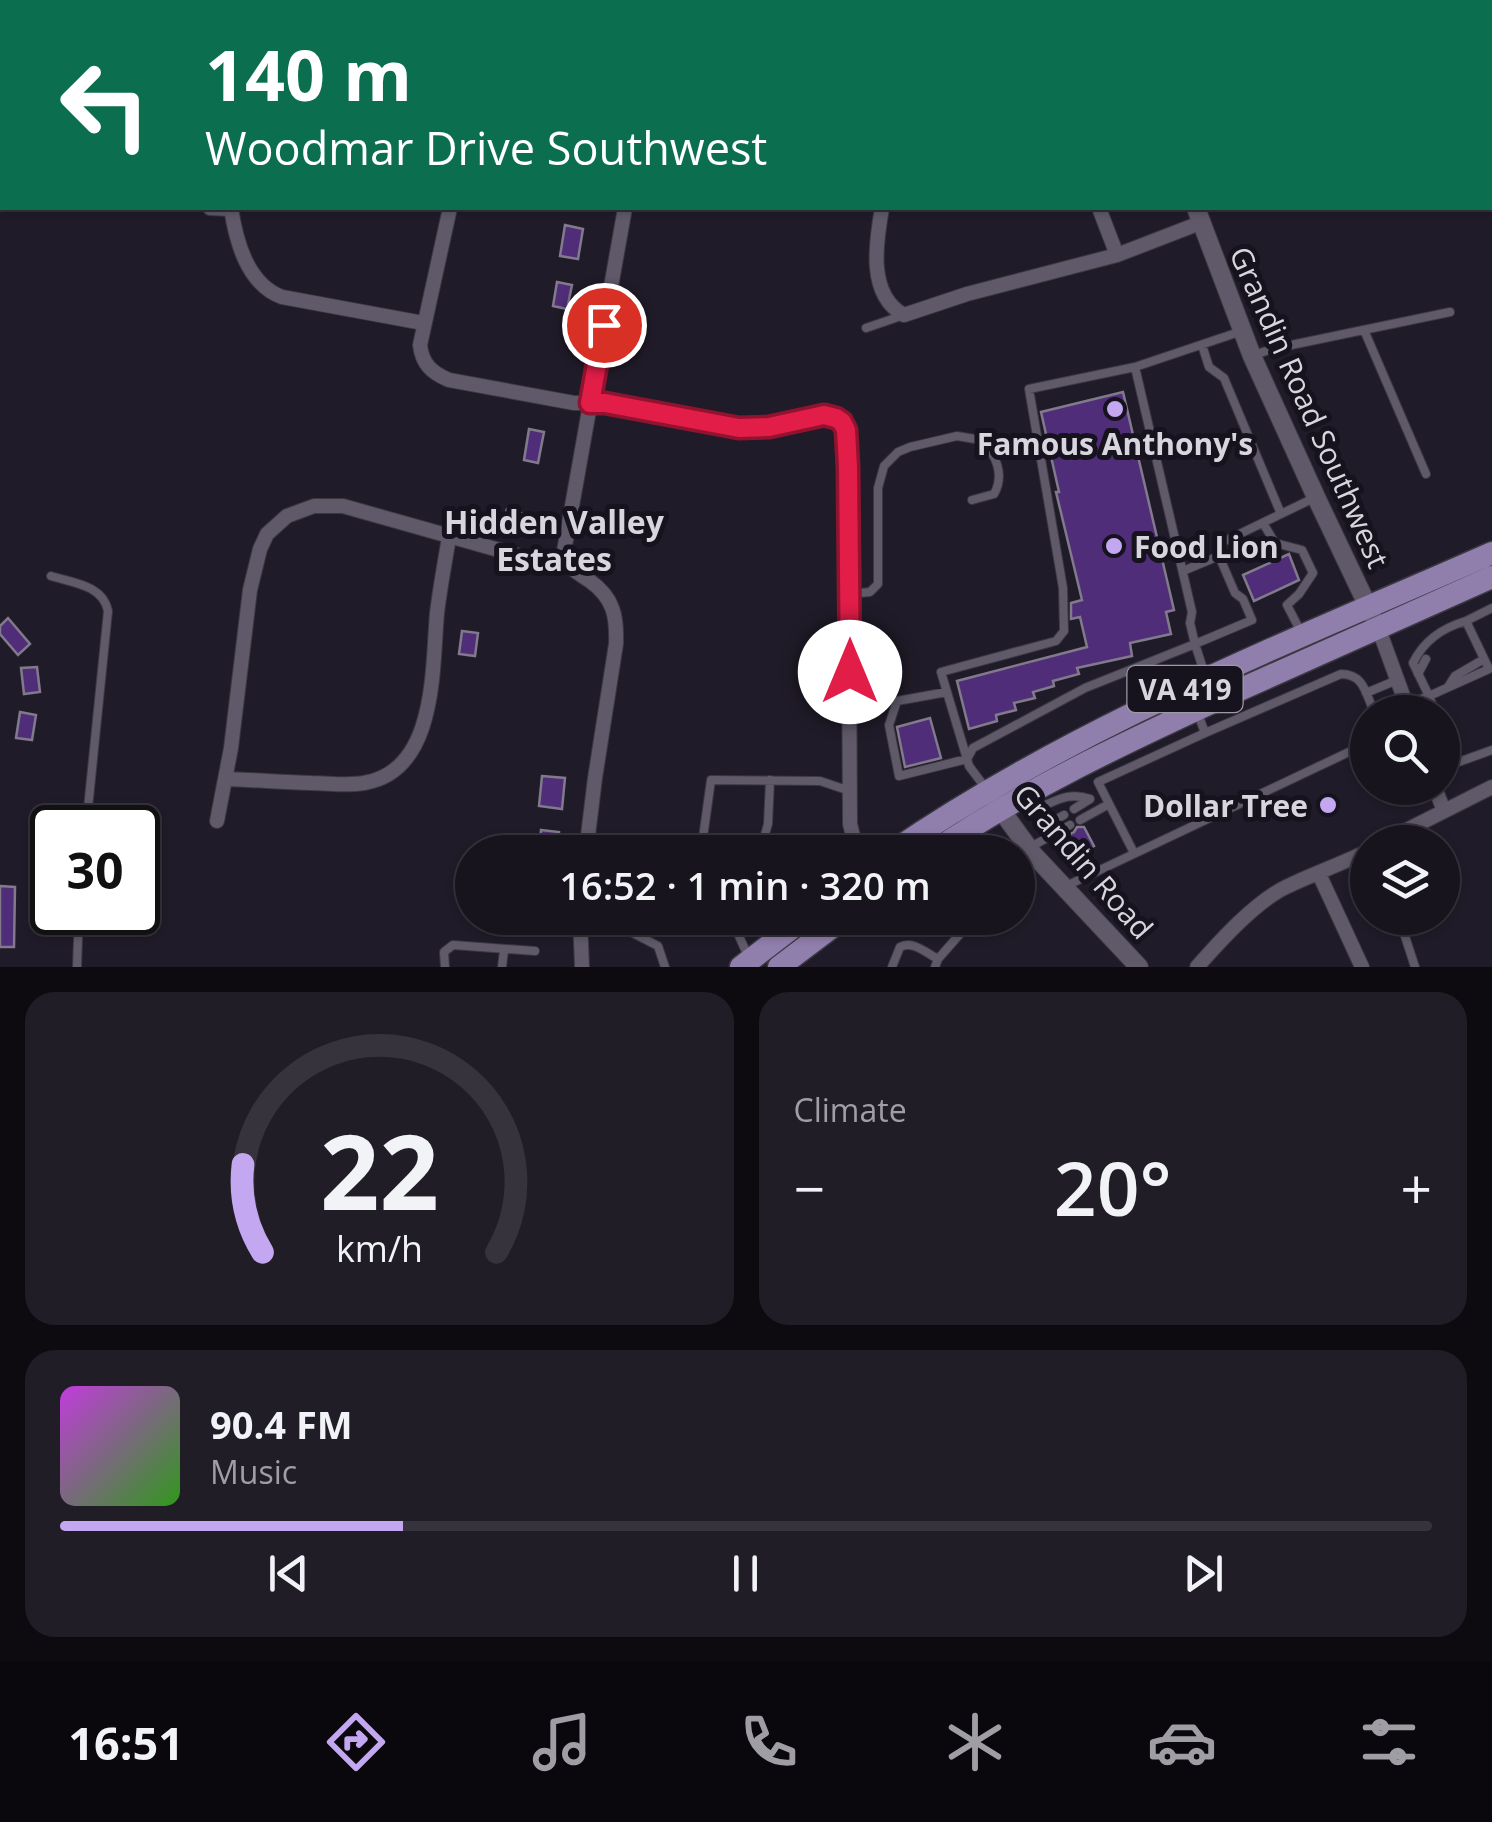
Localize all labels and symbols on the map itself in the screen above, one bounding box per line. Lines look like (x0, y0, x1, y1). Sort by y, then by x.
street label: Grandin Road Southwest (1221, 240, 1399, 574)
pin (562, 283, 647, 368)
marker: Famous Anthony's (1104, 398, 1126, 420)
place label: Famous Anthony's (977, 423, 1253, 464)
district label: Hidden Valley Estates (444, 500, 665, 580)
place label: Food Lion (1134, 526, 1279, 567)
marker: Food Lion (1103, 535, 1125, 557)
position arrow (798, 620, 902, 724)
road number: VA 419 (1128, 666, 1242, 712)
street label: Grandin Road (1005, 775, 1163, 947)
place label: Dollar Tree (1143, 785, 1308, 826)
marker: Dollar Tree (1317, 794, 1339, 816)
speed limit sign: 30 (30, 805, 160, 935)

